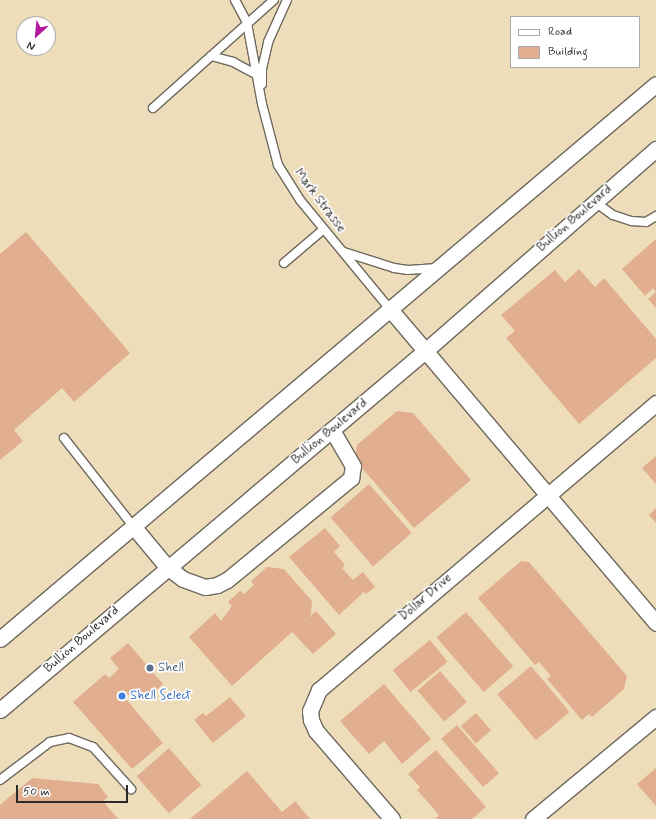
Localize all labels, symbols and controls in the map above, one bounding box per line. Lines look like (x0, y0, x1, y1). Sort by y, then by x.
north arrow (16, 16, 56, 56)
legend (510, 16, 640, 68)
text: Road (548, 24, 572, 40)
text: N (25, 38, 37, 54)
text: Building (548, 44, 588, 60)
street label: Mark Strasse (290, 166, 348, 236)
street label: Bullion Boulevard (535, 183, 615, 255)
street label: Bullion Boulevard (290, 396, 370, 468)
street label: Dollar Drive (397, 571, 455, 625)
street label: Bullion Boulevard (42, 604, 122, 676)
place label: Shell (158, 660, 184, 676)
marker: Shell (145, 663, 155, 673)
place label: Shell Select (130, 688, 192, 704)
marker: Shell Select (117, 691, 127, 701)
scale bar (18, 777, 130, 803)
text: 50 m (23, 784, 50, 800)

